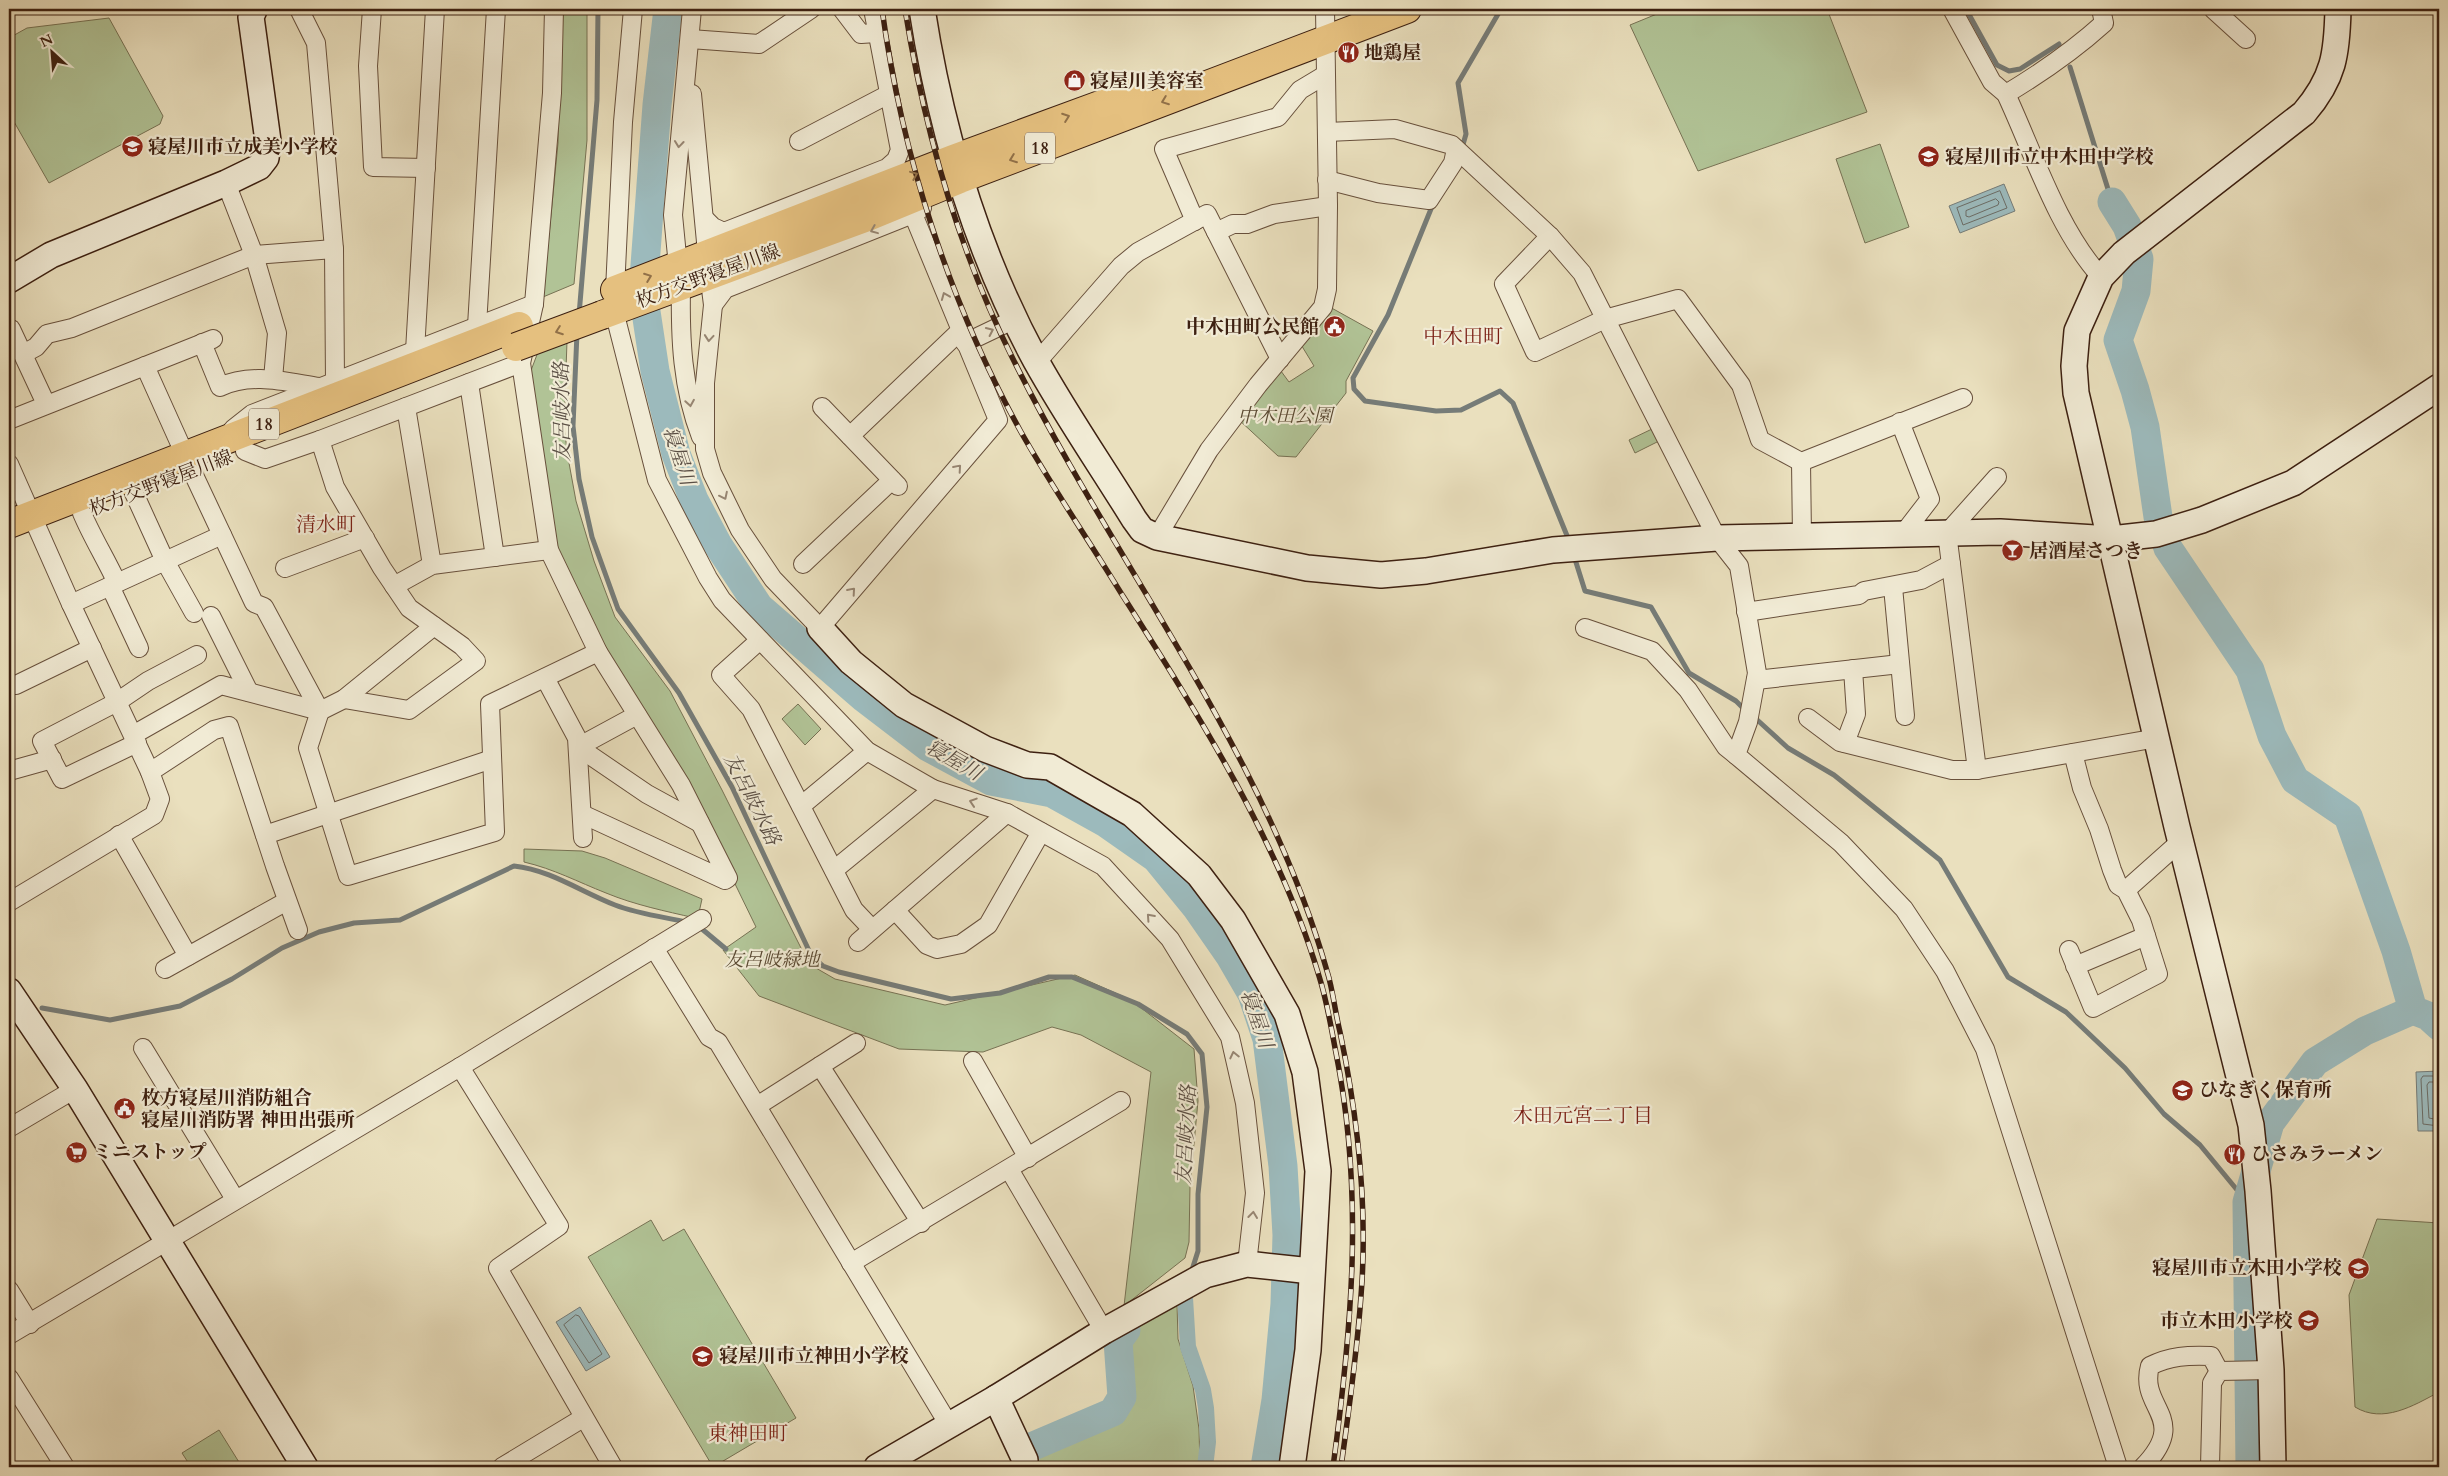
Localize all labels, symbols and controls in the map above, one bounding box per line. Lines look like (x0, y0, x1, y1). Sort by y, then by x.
north arrow (28, 28, 78, 78)
text: N (37, 30, 56, 52)
place label: 地鶏屋 (1364, 40, 1421, 66)
restaurant icon: 地鶏屋 (1336, 41, 1360, 65)
place label: 寝屋川美容室 (1090, 68, 1204, 94)
shop icon: 寝屋川美容室 (1062, 69, 1086, 93)
one-way arrow (1162, 95, 1170, 105)
one-way arrow (1062, 113, 1070, 123)
road number: 18 (1025, 132, 1055, 164)
place label: 寝屋川市立成美小学校 (148, 134, 338, 160)
school or university icon: 寝屋川市立成美小学校 (120, 135, 144, 159)
one-way arrow (674, 141, 685, 149)
place label: 寝屋川市立中木田中学校 (1945, 144, 2154, 170)
school or university icon: 寝屋川市立中木田中学校 (1917, 145, 1941, 169)
one-way arrow (1010, 153, 1018, 163)
one-way arrow (910, 171, 918, 181)
one-way arrow (870, 224, 879, 234)
street label: 枚方交野寝屋川線 (632, 238, 784, 314)
one-way arrow (643, 273, 652, 284)
one-way arrow (941, 292, 952, 301)
place label: 中木田町公民館 (1186, 314, 1319, 340)
public building icon: 中木田町公民館 (1323, 315, 1347, 339)
district label: 中木田町 (1423, 323, 1503, 350)
one-way arrow (555, 325, 564, 335)
one-way arrow (985, 327, 994, 337)
one-way arrow (704, 334, 715, 342)
water label: 友呂岐水路 (548, 360, 576, 462)
one-way arrow (685, 399, 695, 408)
park label: 中木田公園 (1237, 403, 1335, 429)
road number: 18 (249, 408, 279, 439)
water label: 寝屋川 (657, 423, 702, 491)
street label: 枚方交野寝屋川線 (85, 444, 237, 522)
one-way arrow (952, 464, 961, 473)
one-way arrow (717, 491, 728, 500)
district label: 清水町 (296, 511, 356, 538)
place label: 居酒屋さつき (2029, 538, 2143, 564)
bar icon: 居酒屋さつき (2001, 539, 2025, 563)
one-way arrow (846, 588, 855, 597)
water label: 寝屋川 (921, 733, 988, 788)
water label: 友呂岐水路 (717, 748, 788, 851)
one-way arrow (969, 798, 977, 808)
one-way arrow (1147, 914, 1156, 923)
park label: 友呂岐緑地 (724, 947, 821, 973)
water label: 寝屋川 (1234, 986, 1280, 1054)
one-way arrow (1229, 1050, 1240, 1059)
place label: ひなぎく保育所 (2199, 1077, 2332, 1103)
school or university icon: ひなぎく保育所 (2171, 1078, 2195, 1102)
water label: 友呂岐水路 (1170, 1082, 1202, 1186)
place label: 枚方寝屋川消防組合 寝屋川消防署 神田出張所 (141, 1085, 355, 1133)
public building icon: 枚方寝屋川消防組合 寝屋川消防署 神田出張所 (113, 1097, 137, 1121)
district label: 木田元宮二丁目 (1513, 1102, 1653, 1129)
place label: ミニストップ (93, 1139, 206, 1165)
supermarket icon: ミニストップ (65, 1140, 89, 1164)
place label: ひさみラーメン (2251, 1141, 2383, 1167)
restaurant icon: ひさみラーメン (2223, 1142, 2247, 1166)
one-way arrow (1247, 1211, 1258, 1219)
place label: 寝屋川市立木田小学校 (2152, 1255, 2342, 1281)
school or university icon: 寝屋川市立木田小学校 (2346, 1256, 2370, 1280)
place label: 市立木田小学校 (2160, 1308, 2293, 1334)
school or university icon: 市立木田小学校 (2297, 1309, 2321, 1333)
place label: 寝屋川市立神田小学校 (719, 1343, 909, 1369)
school or university icon: 寝屋川市立神田小学校 (691, 1344, 715, 1368)
district label: 東神田町 (708, 1420, 788, 1447)

